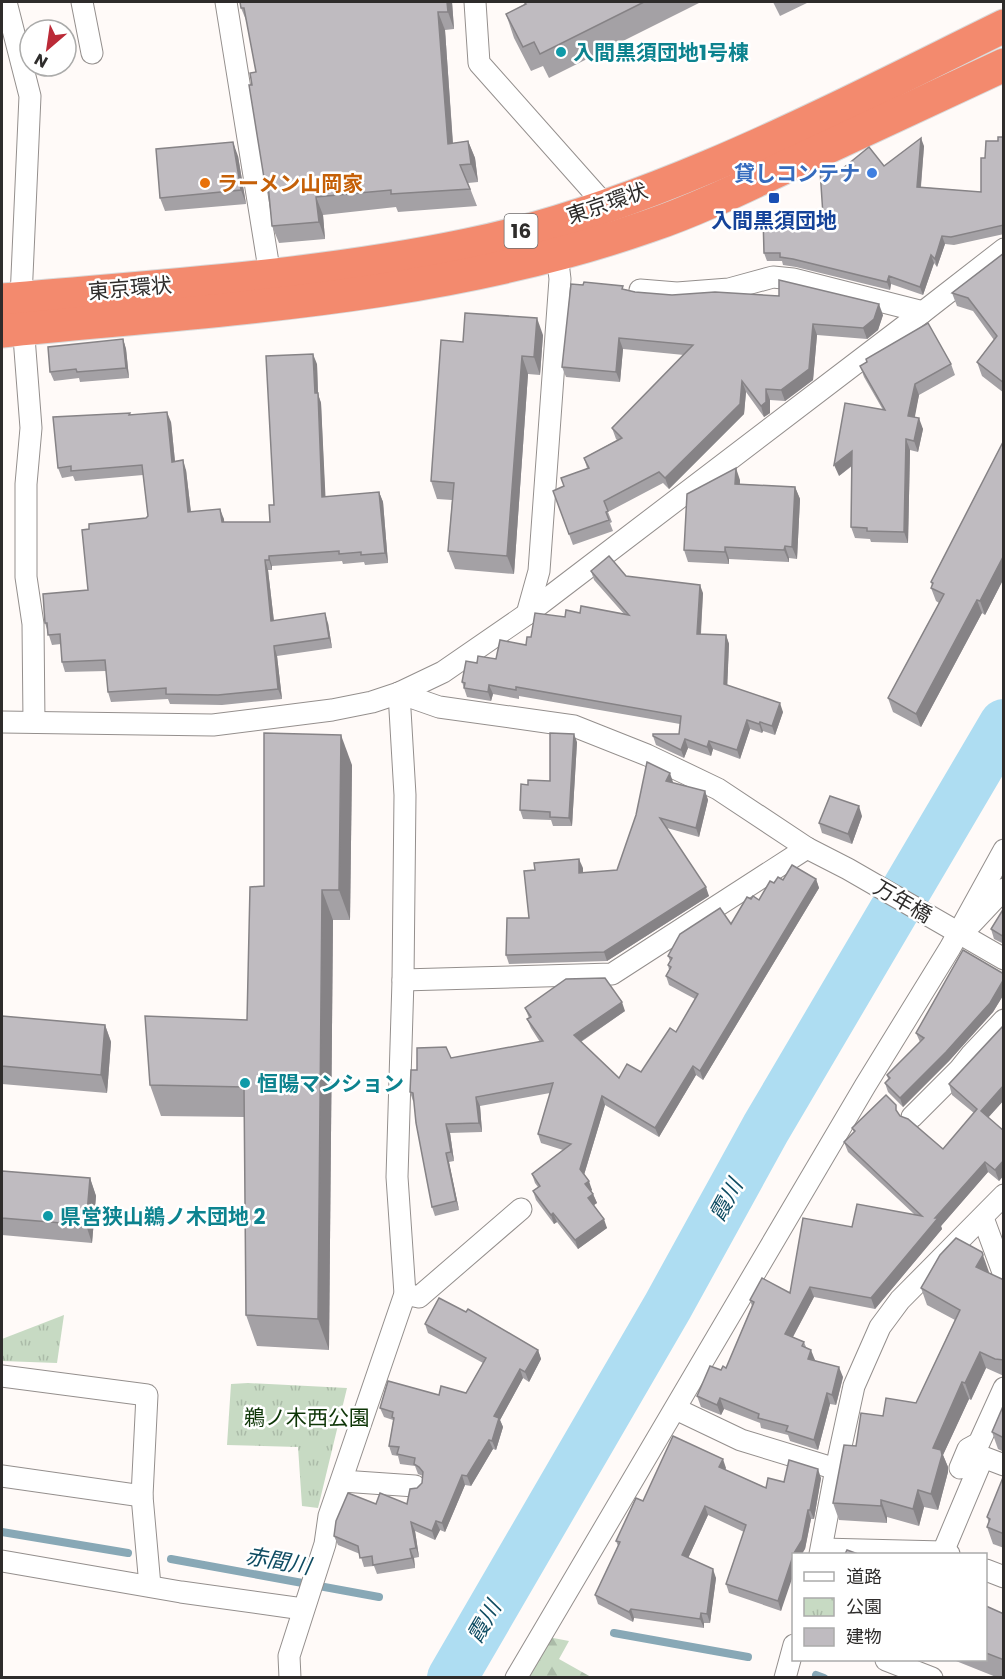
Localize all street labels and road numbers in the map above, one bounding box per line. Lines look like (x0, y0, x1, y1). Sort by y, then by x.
street label: 東京環状 (563, 176, 651, 230)
road number: 16 (504, 214, 538, 248)
street label: 東京環状 (87, 270, 173, 306)
street label: 万年橋 (868, 873, 938, 929)

